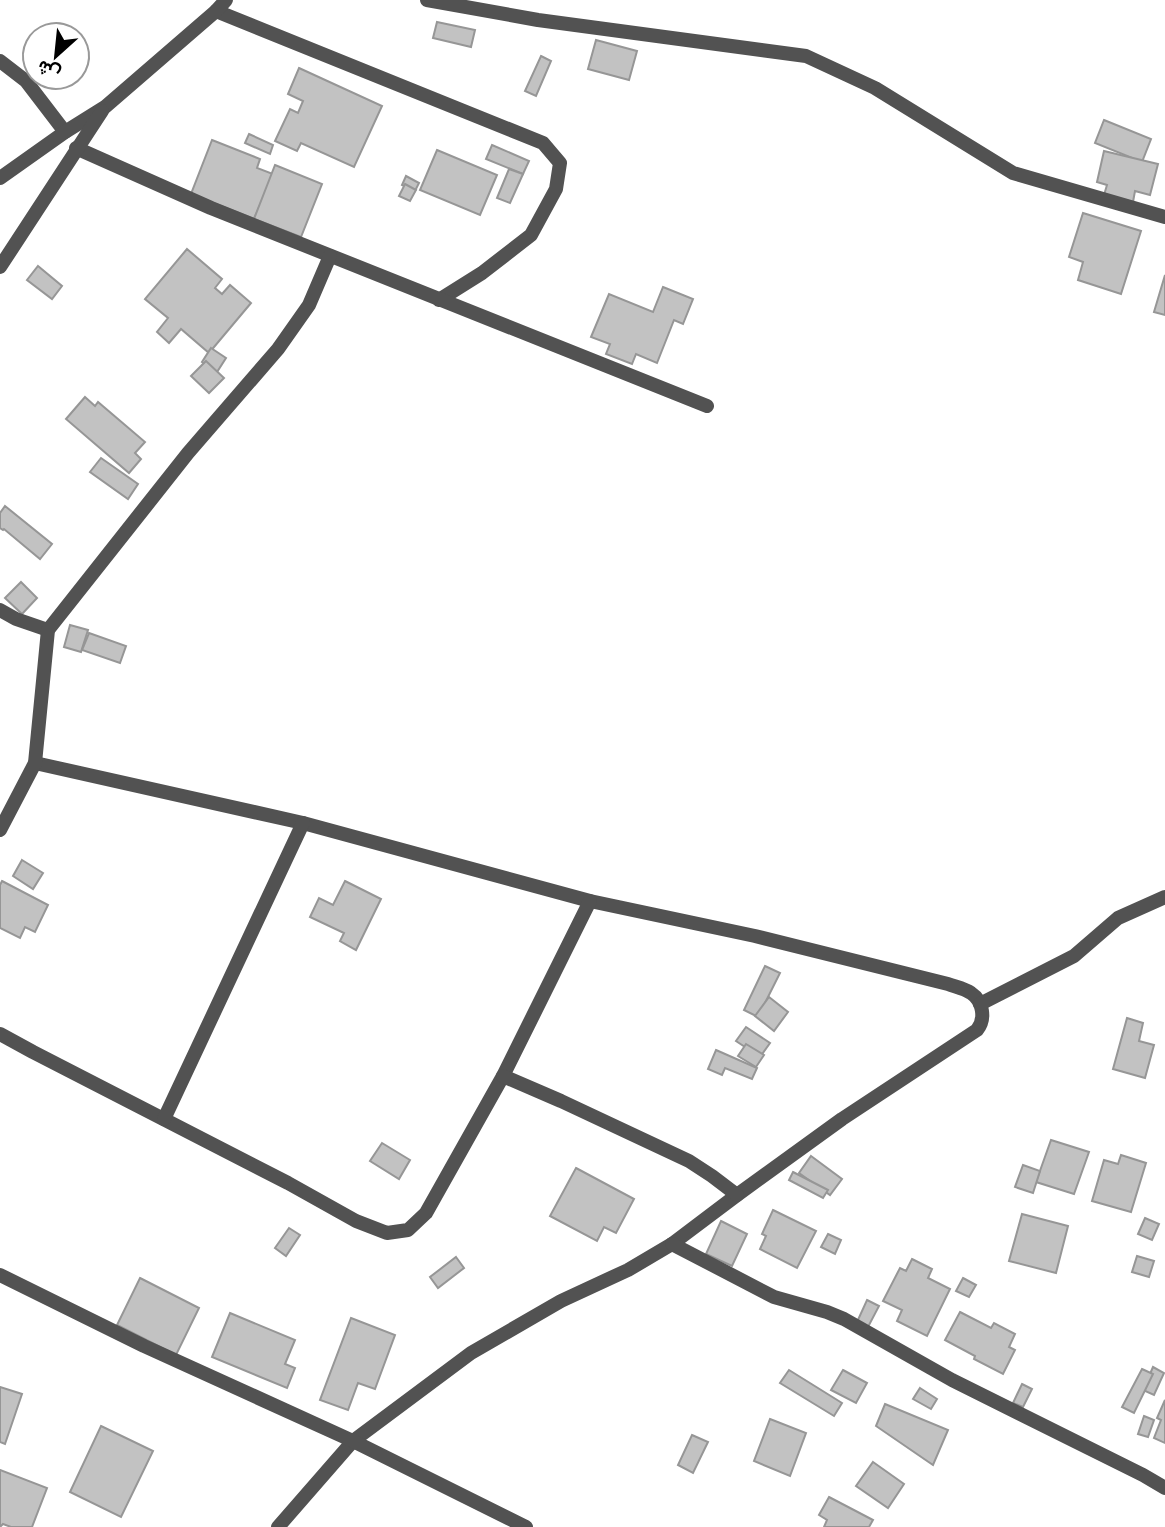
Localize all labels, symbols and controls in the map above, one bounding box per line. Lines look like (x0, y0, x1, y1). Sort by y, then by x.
north arrow (21, 21, 91, 91)
text: ش (33, 55, 64, 86)

